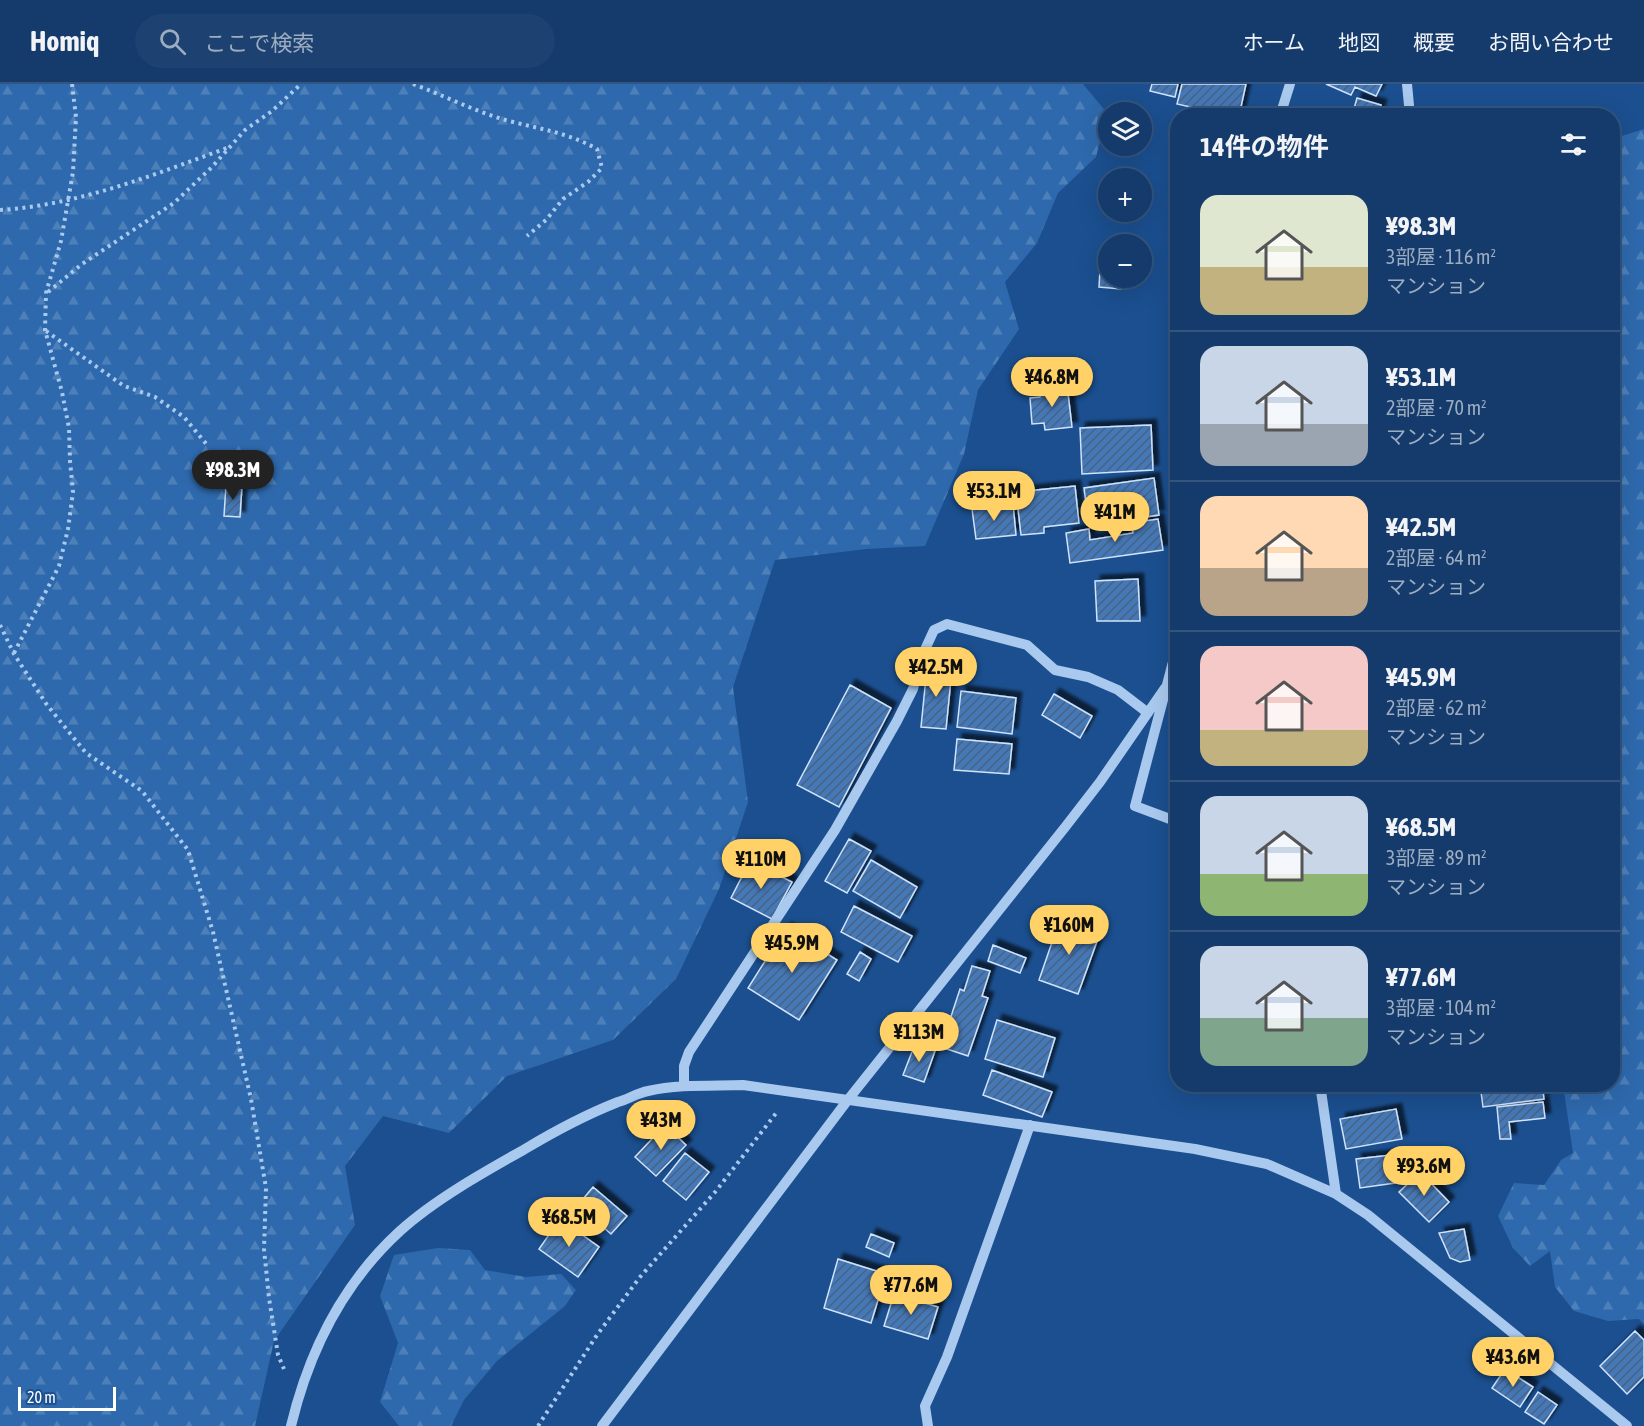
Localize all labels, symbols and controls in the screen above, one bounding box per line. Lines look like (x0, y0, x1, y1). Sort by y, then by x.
search box (135, 14, 555, 68)
text: Homiq (30, 25, 99, 57)
icon: search (156, 25, 189, 58)
text: ここで検索 (204, 30, 314, 56)
text: ホーム (1243, 30, 1305, 54)
text: 地図 (1338, 30, 1380, 54)
text: 概要 (1413, 30, 1455, 54)
text: お問い合わせ (1488, 30, 1614, 54)
map controls (1098, 102, 1152, 288)
button: layers (1098, 102, 1152, 156)
icon: filters (1557, 128, 1590, 161)
text: 14件の物件 (1200, 132, 1328, 162)
button: + (1098, 168, 1152, 222)
text: ¥98.3M (1386, 211, 1456, 241)
icon: home (1248, 219, 1320, 291)
button: − (1098, 234, 1152, 288)
text: 3部屋 · 116 m² (1386, 245, 1496, 268)
text: マンション (1386, 274, 1486, 297)
pin: ¥46.8M (1003, 357, 1101, 408)
text: ¥53.1M (1386, 362, 1456, 392)
text: ¥46.8M (1025, 365, 1079, 388)
icon: home (1248, 370, 1320, 442)
text: 2部屋 · 70 m² (1386, 396, 1487, 419)
text: マンション (1386, 425, 1486, 448)
pin: ¥98.3M (184, 450, 282, 501)
text: ¥98.3M (206, 458, 260, 481)
pin: ¥53.1M (945, 471, 1043, 522)
text: ¥53.1M (967, 479, 1021, 502)
pin: ¥41M (1079, 492, 1151, 543)
text: ¥41M (1094, 500, 1136, 523)
text: ¥42.5M (1386, 512, 1456, 542)
icon: home (1248, 520, 1320, 592)
text: 2部屋 · 64 m² (1386, 546, 1487, 569)
text: マンション (1386, 575, 1486, 598)
pin: ¥42.5M (887, 647, 985, 698)
text: ¥42.5M (909, 655, 963, 678)
text: ¥45.9M (1386, 662, 1456, 692)
icon: home (1248, 670, 1320, 742)
text: 2部屋 · 62 m² (1386, 696, 1487, 719)
text: マンション (1386, 725, 1486, 748)
text: ¥68.5M (1386, 812, 1456, 842)
icon: home (1248, 820, 1320, 892)
pin: ¥110M (719, 839, 803, 890)
text: 3部屋 · 89 m² (1386, 846, 1487, 869)
text: ¥110M (736, 847, 786, 870)
text: マンション (1386, 875, 1486, 898)
pin: ¥160M (1027, 905, 1111, 956)
text: ¥160M (1044, 913, 1094, 936)
pin: ¥45.9M (743, 923, 841, 974)
text: ¥45.9M (765, 931, 819, 954)
text: ¥77.6M (1386, 962, 1456, 992)
icon: home (1248, 970, 1320, 1042)
text: 3部屋 · 104 m² (1386, 996, 1496, 1019)
pin: ¥113M (877, 1012, 961, 1063)
text: ¥113M (894, 1020, 944, 1043)
text: マンション (1386, 1025, 1486, 1048)
pin: ¥43M (625, 1100, 697, 1151)
text: ¥43M (640, 1108, 682, 1131)
pin: ¥93.6M (1375, 1146, 1473, 1197)
text: ¥93.6M (1397, 1154, 1451, 1177)
pin: ¥68.5M (520, 1197, 618, 1248)
text: ¥68.5M (542, 1205, 596, 1228)
pin: ¥77.6M (862, 1265, 960, 1316)
text: ¥77.6M (884, 1273, 938, 1296)
pin: ¥43.6M (1464, 1337, 1562, 1388)
text: ¥43.6M (1486, 1345, 1540, 1368)
scale bar (18, 1384, 116, 1412)
text: 20 m (27, 1388, 56, 1406)

